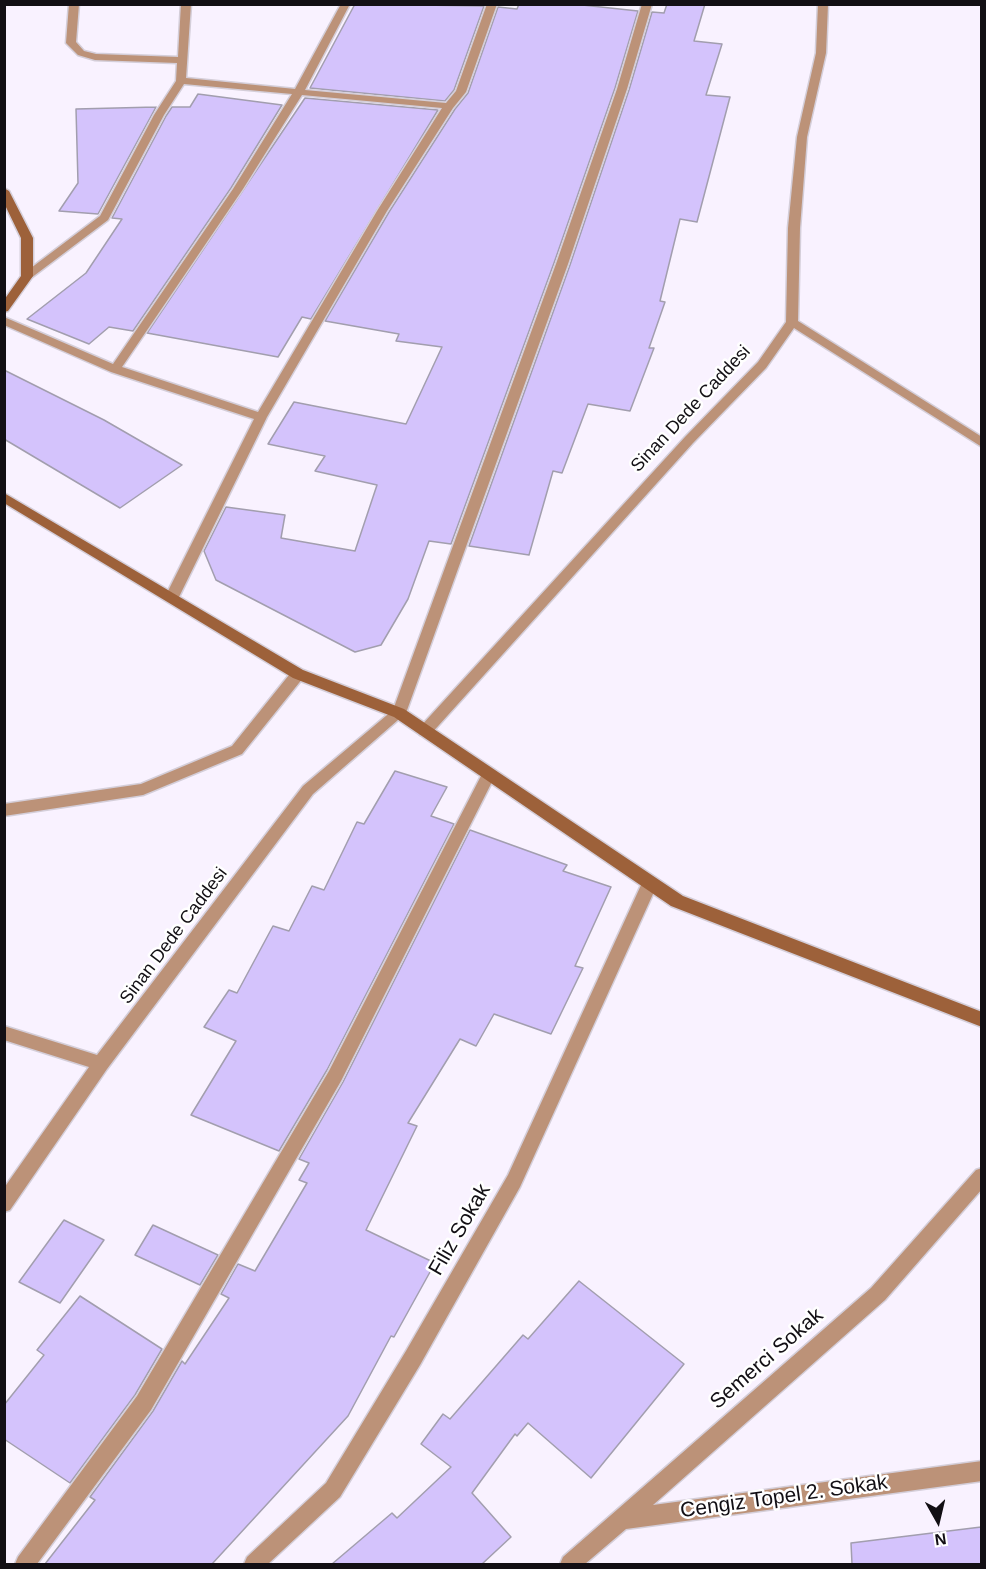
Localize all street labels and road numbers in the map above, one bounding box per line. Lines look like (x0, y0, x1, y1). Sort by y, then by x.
street label: Sinan Dede Caddesi (627, 341, 755, 477)
street label: Sinan Dede Caddesi (116, 864, 232, 1008)
street label: Filiz Sokak (424, 1180, 496, 1280)
street label: Semerci Sokak (705, 1303, 829, 1415)
street label: Cengiz Topel 2. Sokak (679, 1470, 889, 1524)

